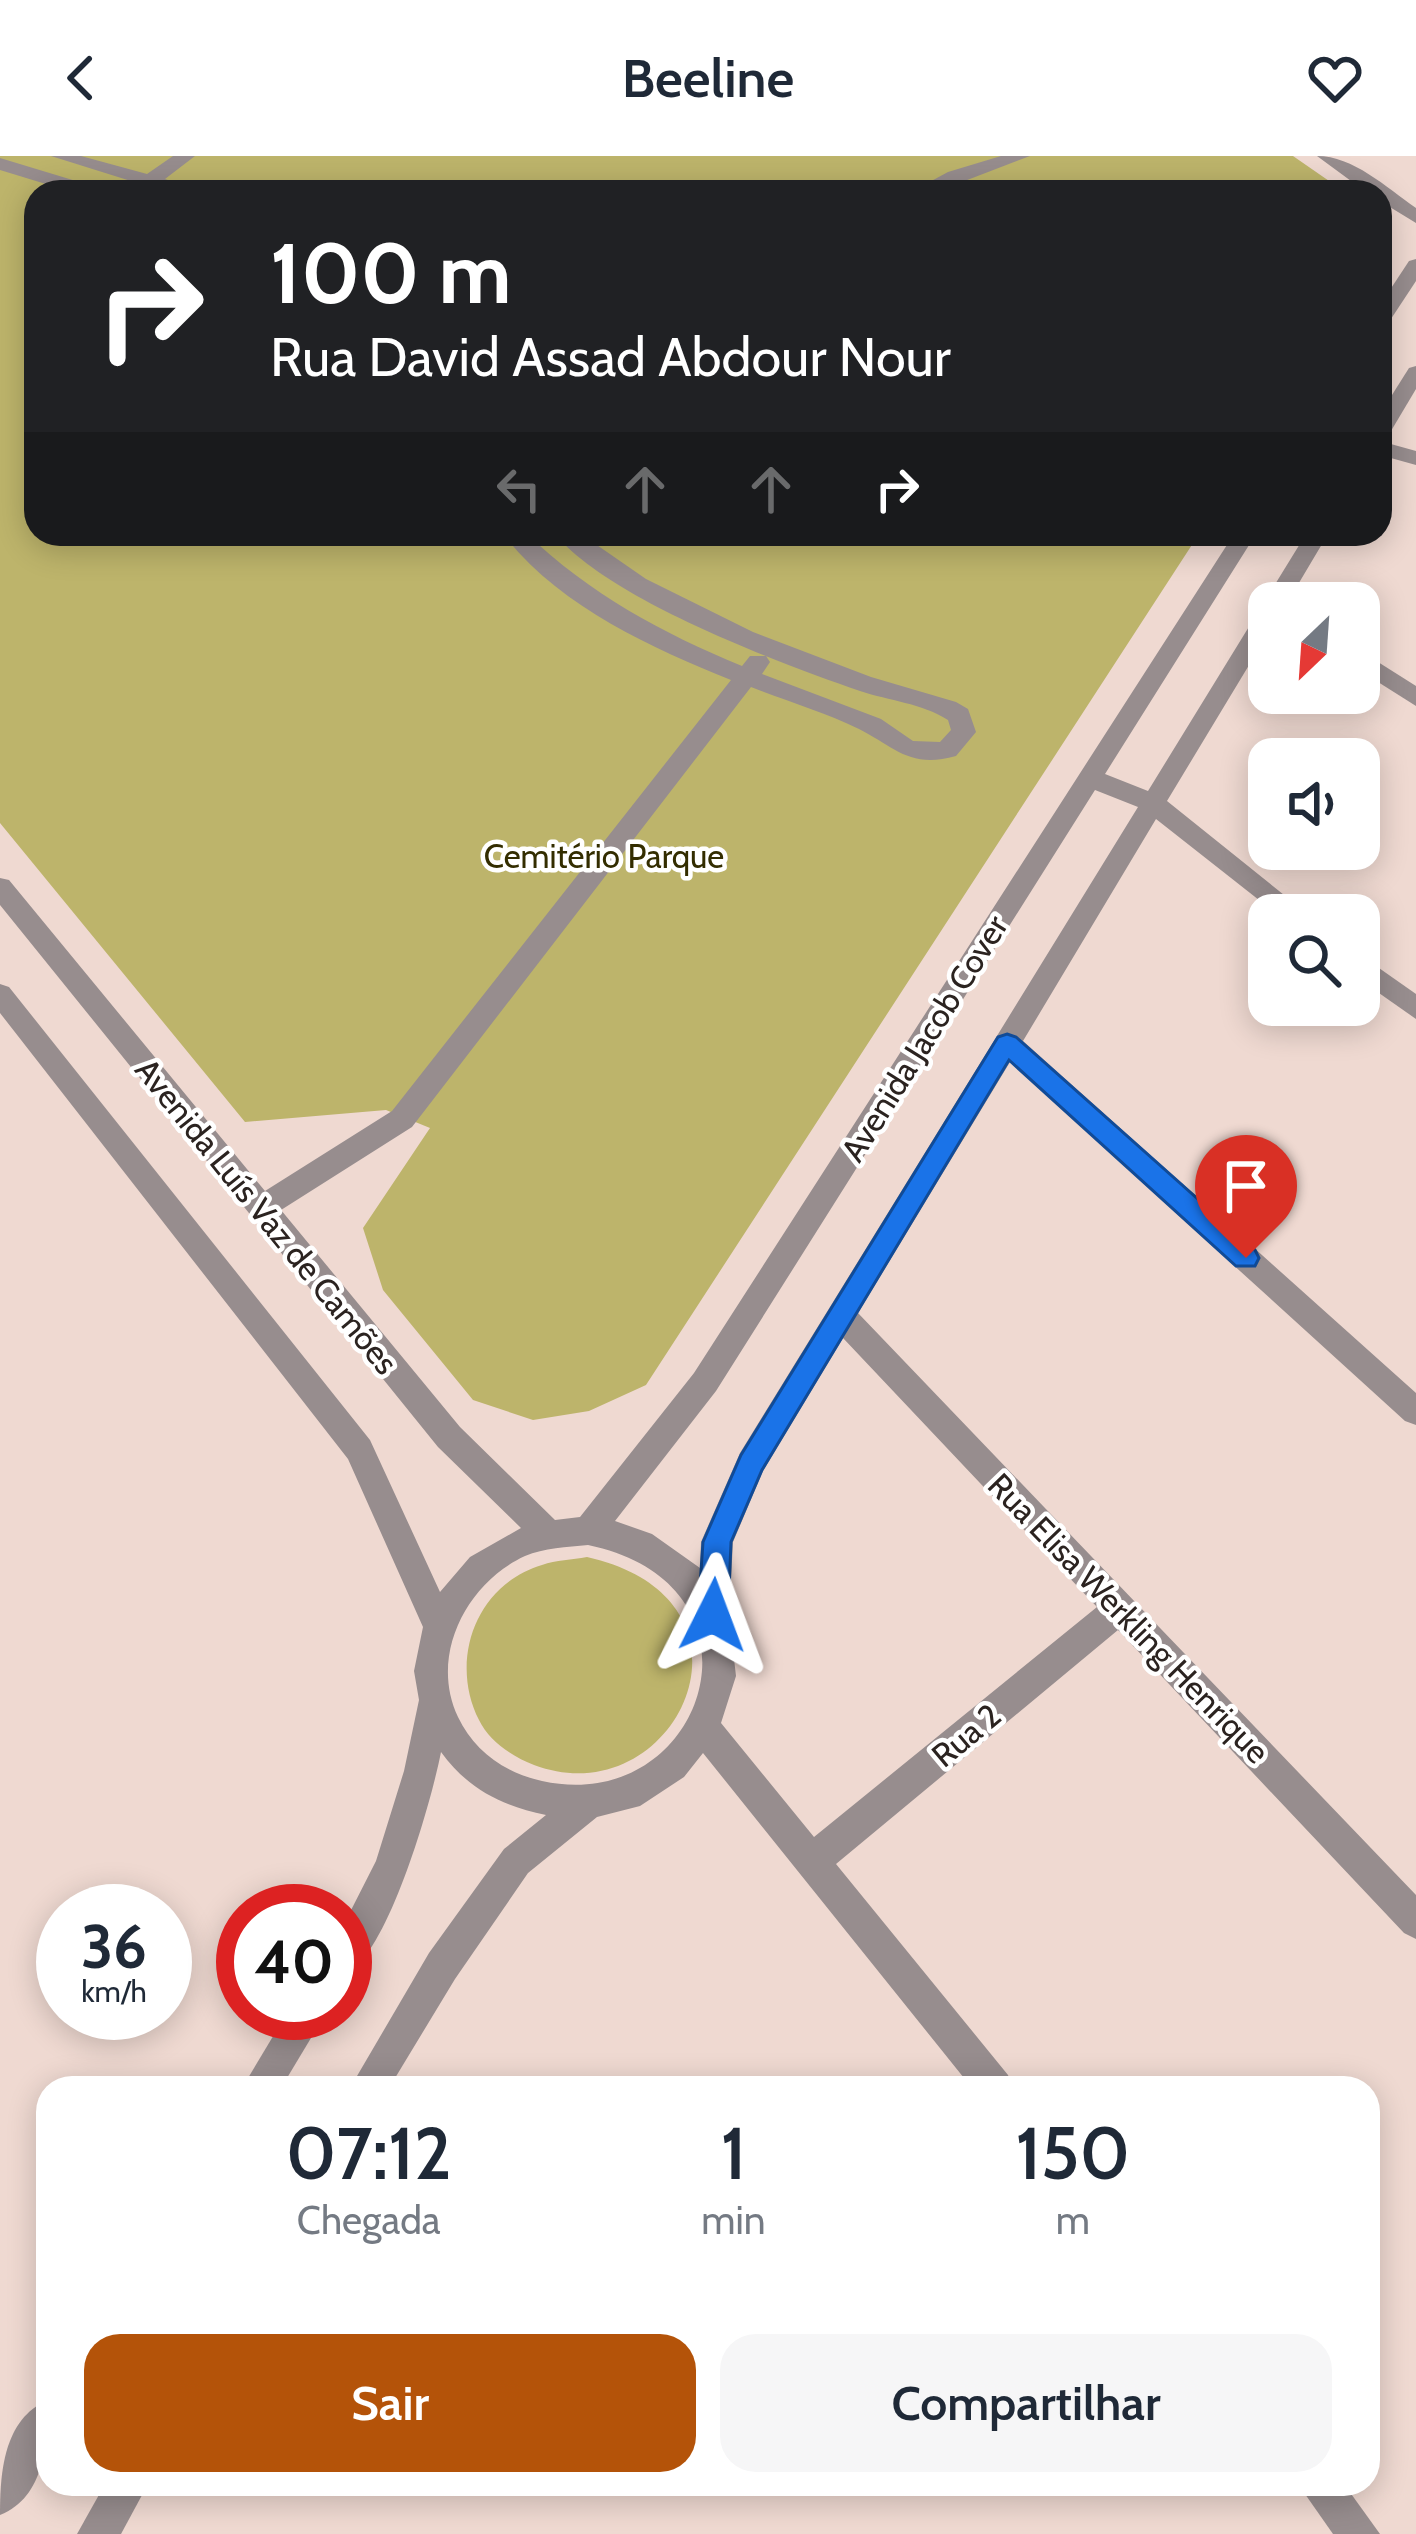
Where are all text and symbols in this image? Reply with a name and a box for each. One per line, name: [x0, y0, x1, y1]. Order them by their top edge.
icon: back: [48, 45, 114, 111]
text: Beeline: [622, 45, 794, 111]
icon: heart: [1302, 45, 1368, 111]
text: 100 m: [270, 222, 512, 324]
icon: right: [72, 228, 228, 384]
text: Rua David Assad Abdour Nour: [270, 324, 951, 390]
icon: left: [486, 456, 552, 522]
icon: ahead: [612, 456, 678, 522]
icon: ahead: [738, 456, 804, 522]
icon: right: [864, 456, 930, 522]
north arrow: [1248, 582, 1380, 714]
map controls: [1248, 582, 1380, 1026]
button: sound: [1248, 738, 1380, 870]
park label: Cemitério Parque: [484, 836, 724, 876]
button: search: [1248, 894, 1380, 1026]
street label: Avenida Jacob Cover: [832, 907, 1016, 1168]
street label: Avenida Luís Vaz de Camões: [127, 1050, 407, 1382]
pin: [1195, 1135, 1297, 1258]
icon: arrive: [1213, 1153, 1279, 1219]
street label: Rua Elisa Werkling Henrique: [980, 1465, 1278, 1771]
position arrow: [650, 1552, 776, 1678]
street label: Rua 2: [924, 1695, 1008, 1775]
speed limit sign: 40: [216, 1884, 372, 2040]
text: 36: [81, 1910, 147, 1983]
text: km/h: [81, 1973, 147, 2010]
text: 07:12: [286, 2110, 452, 2197]
text: 1: [721, 2110, 746, 2197]
text: 150: [1015, 2110, 1130, 2197]
text: Chegada: [297, 2196, 441, 2244]
text: min: [701, 2196, 766, 2244]
text: m: [1056, 2196, 1090, 2244]
button: Sair: [84, 2334, 696, 2472]
button: Compartilhar: [720, 2334, 1332, 2472]

